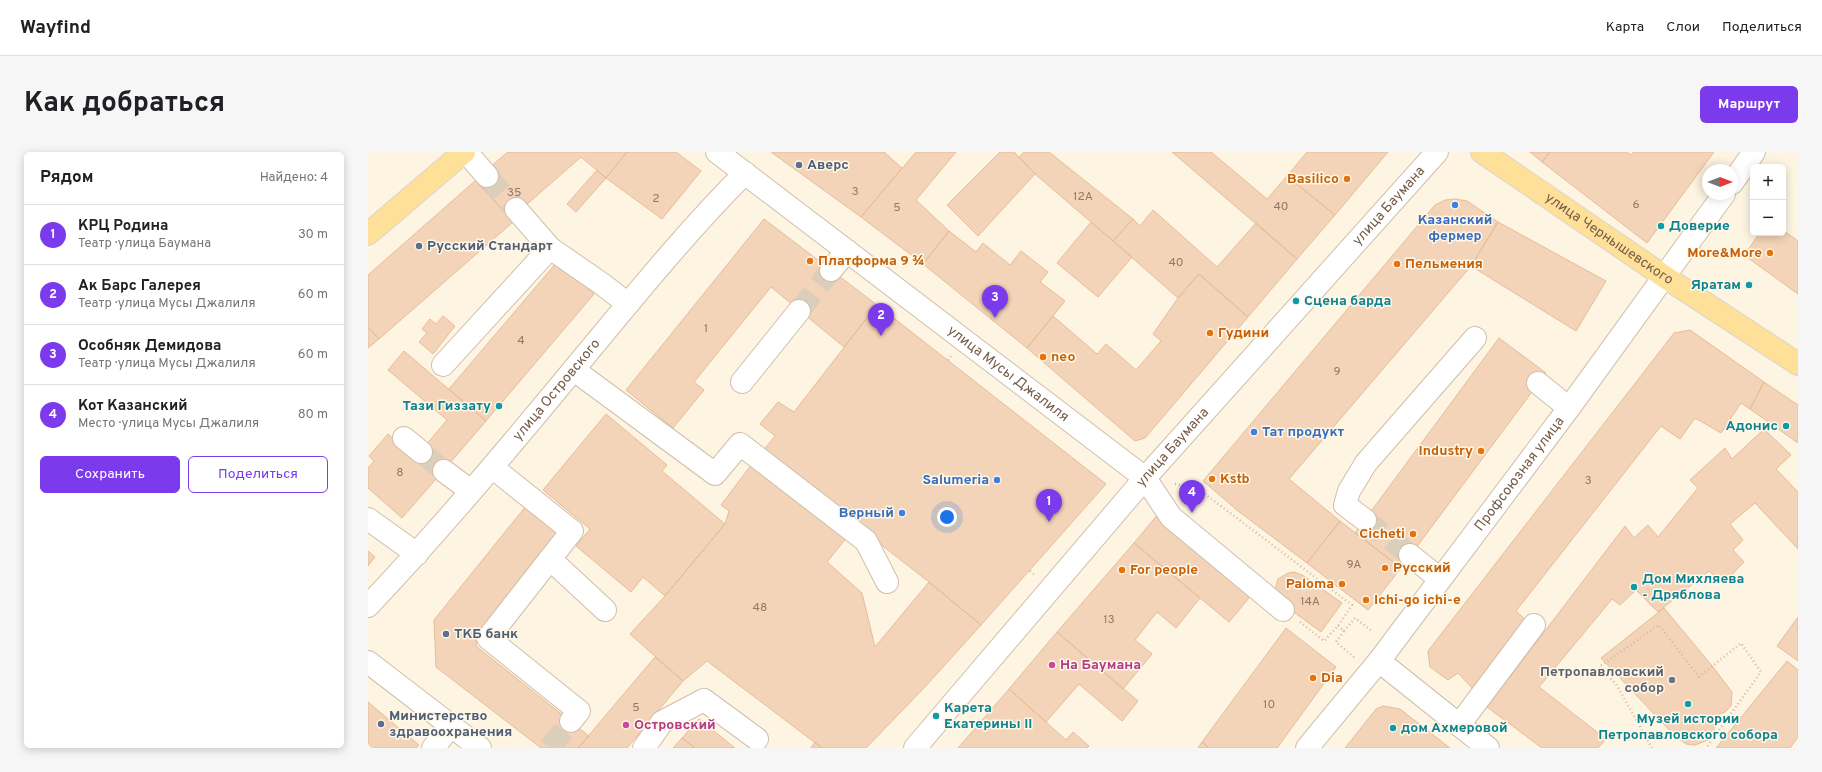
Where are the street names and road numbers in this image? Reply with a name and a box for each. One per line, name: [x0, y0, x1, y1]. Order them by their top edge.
street label: улица Баумана: [1349, 163, 1429, 249]
street label: улица Чернышевского: [1542, 189, 1677, 289]
street label: улица Мусы Джалиля: [944, 322, 1072, 425]
street label: улица Островского: [509, 335, 604, 444]
street label: улица Баумана: [1133, 404, 1212, 490]
street label: Профсоюзная улица: [1471, 413, 1568, 534]

